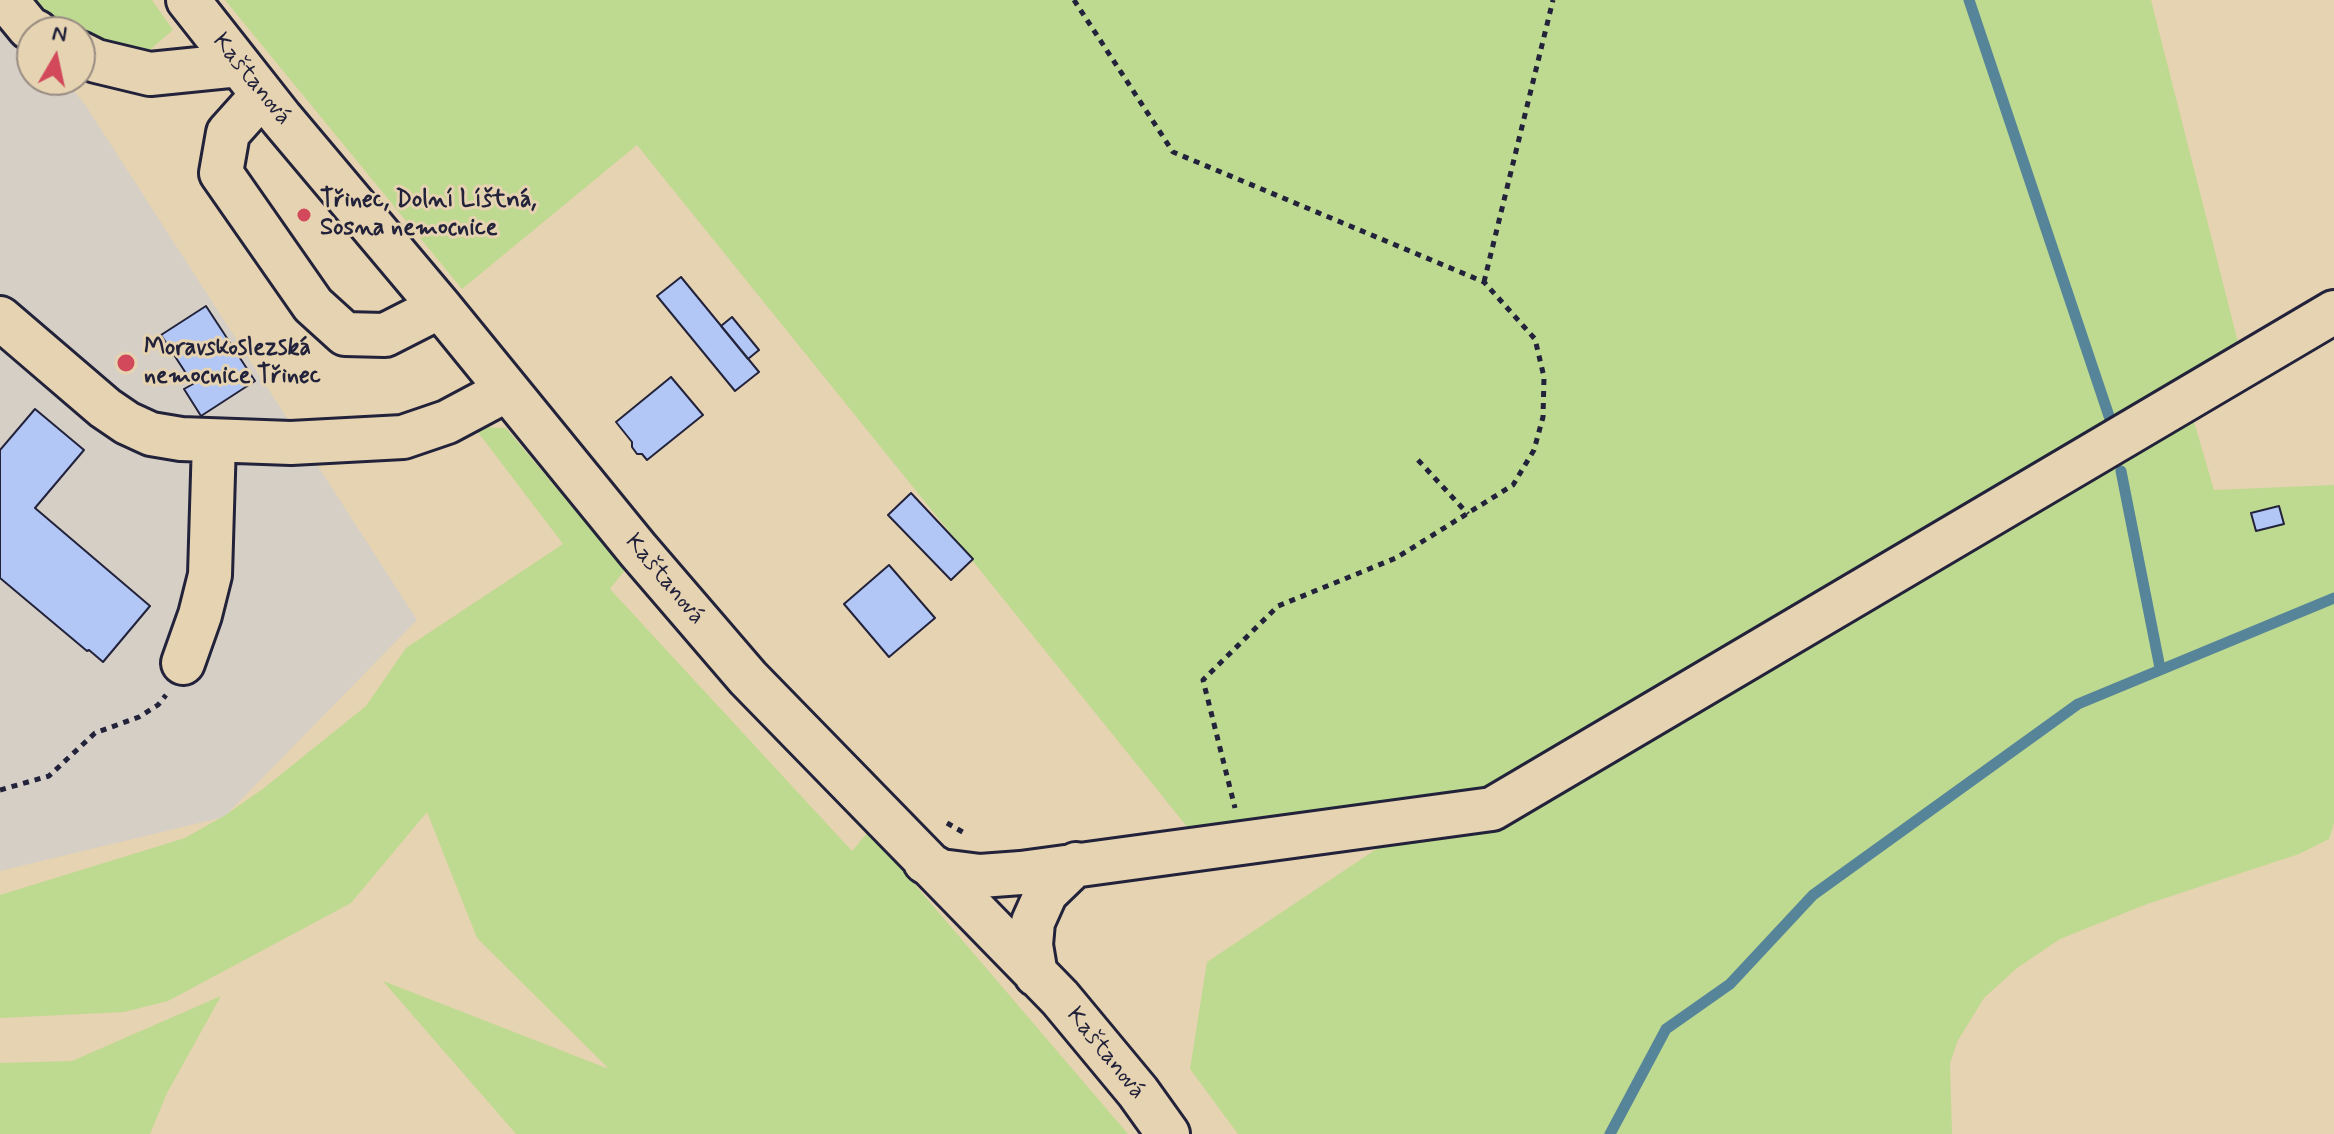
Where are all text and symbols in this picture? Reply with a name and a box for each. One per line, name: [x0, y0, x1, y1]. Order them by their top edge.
north arrow: [16, 16, 96, 96]
text: N: [50, 19, 69, 49]
street label: Kaštanová: [205, 28, 297, 132]
place label: Třinec, Dolní Líštná, Sosna nemocnice: [320, 187, 537, 243]
marker: Třinec, Dolní Líštná, Sosna nemocnice: [295, 206, 313, 224]
place label: Moravskoslezská nemocnice Třinec: [144, 335, 321, 391]
marker: Moravskoslezská nemocnice Třinec: [115, 352, 137, 374]
street label: Kaštanová: [618, 529, 710, 631]
street label: Kaštanová: [1059, 1002, 1151, 1106]

